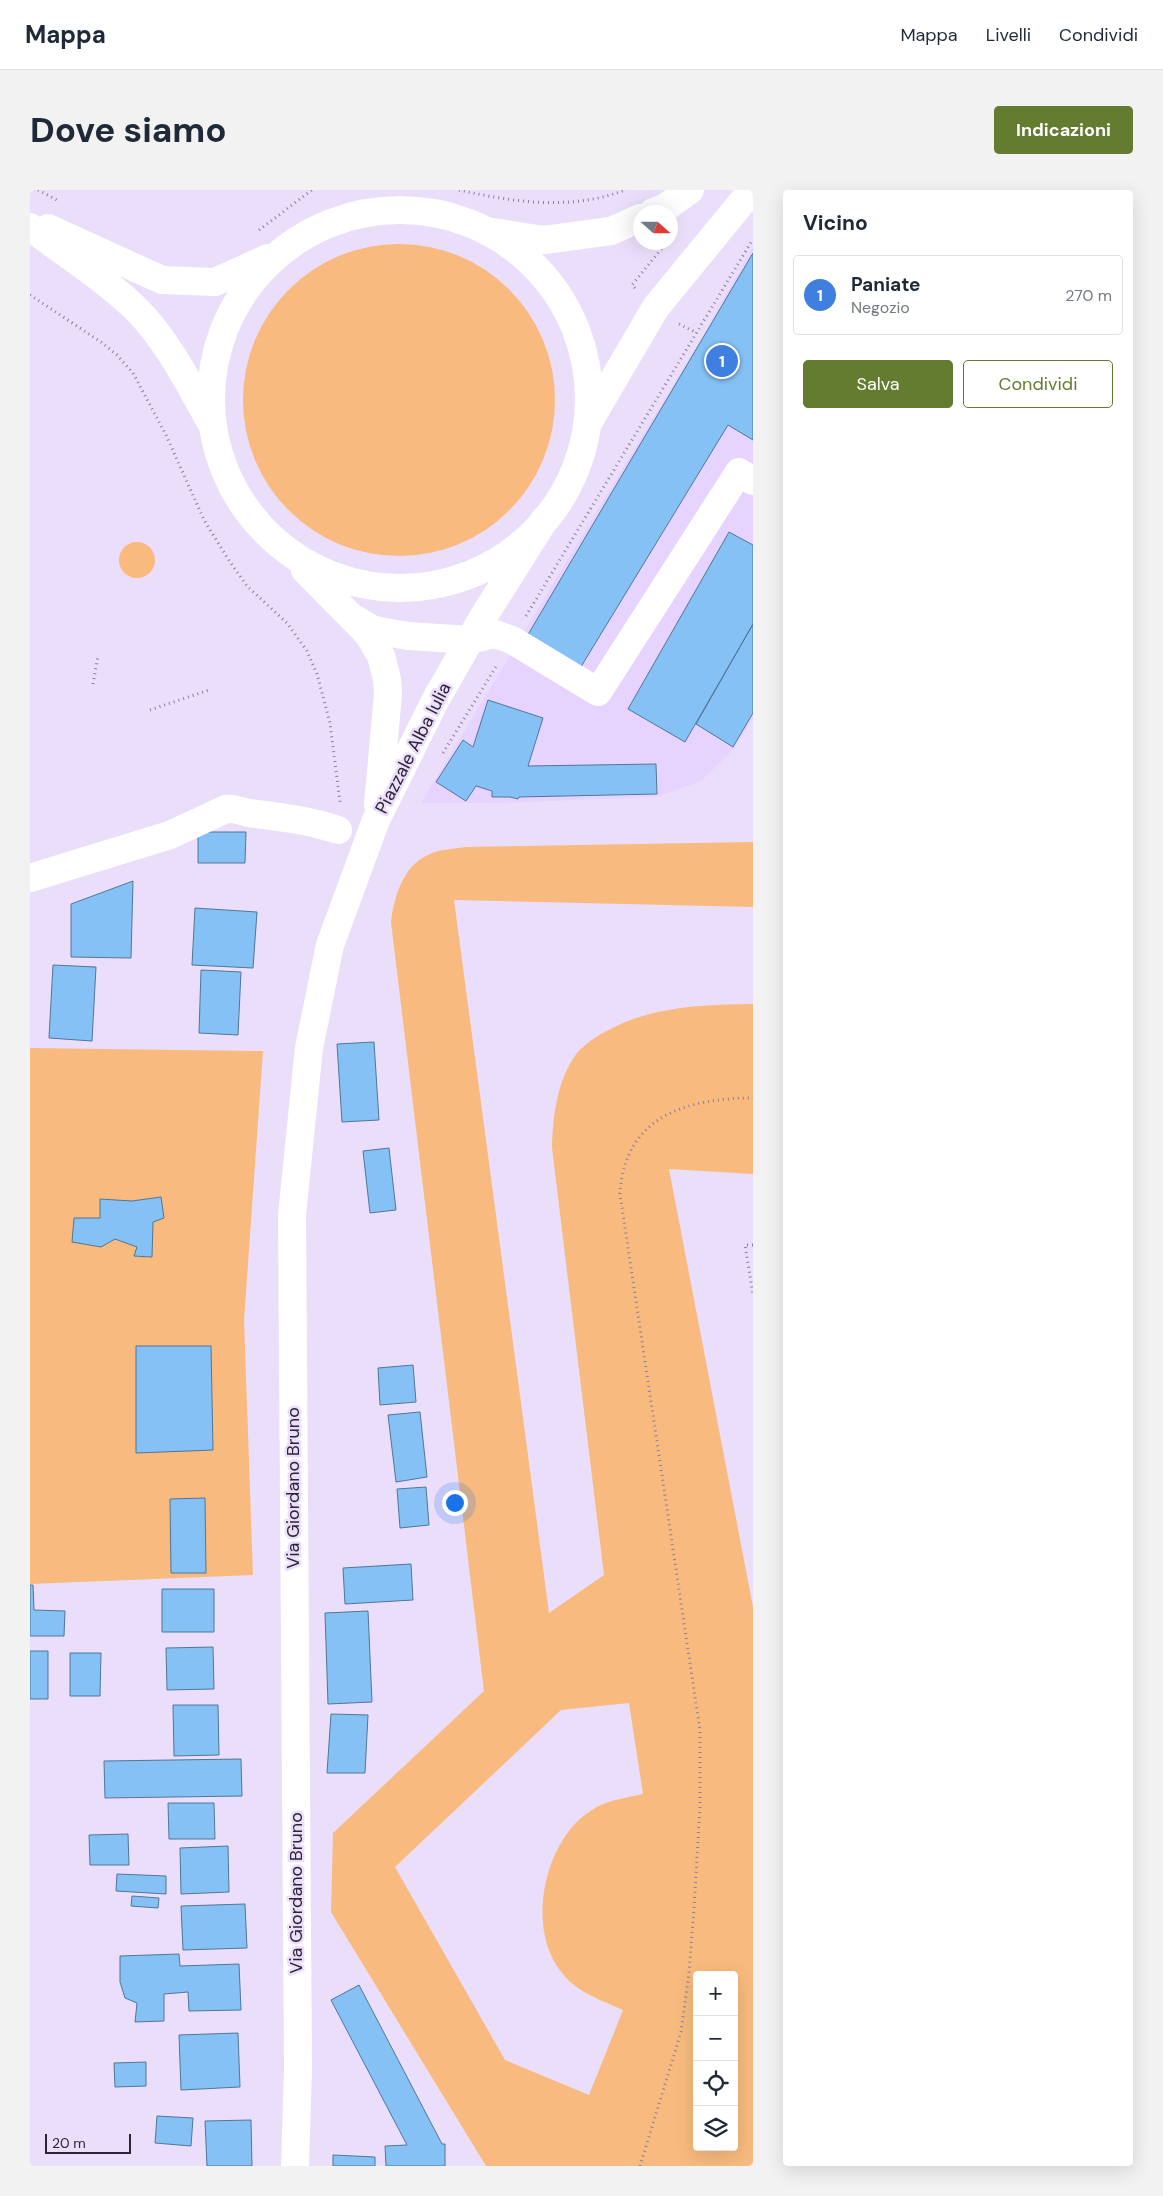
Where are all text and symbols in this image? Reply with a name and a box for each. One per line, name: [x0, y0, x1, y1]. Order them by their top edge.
text: Mappa: [25, 19, 106, 50]
text: Mappa: [900, 23, 958, 47]
text: Livelli: [986, 23, 1031, 47]
text: Condividi: [1059, 23, 1138, 47]
button: Indicazioni: [994, 106, 1133, 154]
text: Dove siamo: [30, 107, 227, 153]
north arrow: [633, 205, 678, 250]
text: Vicino: [803, 209, 868, 237]
text: Paniate: [851, 272, 921, 297]
text: 1: [817, 285, 823, 306]
text: 270 m: [1065, 285, 1112, 306]
text: Negozio: [851, 297, 910, 318]
pin: 1: [706, 342, 738, 380]
button: Salva: [803, 360, 953, 408]
button: Condividi: [963, 360, 1113, 408]
street label: Piazzale Alba Iulia: [370, 678, 456, 818]
street label: Via Giordano Bruno: [281, 1407, 305, 1569]
your location: [442, 1490, 468, 1516]
street label: Via Giordano Bruno: [284, 1812, 308, 1974]
map controls: [693, 1971, 738, 2151]
button: +: [693, 1971, 738, 2016]
button: −: [693, 2016, 738, 2061]
button: locate: [693, 2061, 738, 2106]
button: layers: [693, 2106, 738, 2151]
scale bar: [45, 2131, 131, 2154]
text: 20 m: [52, 2134, 86, 2152]

